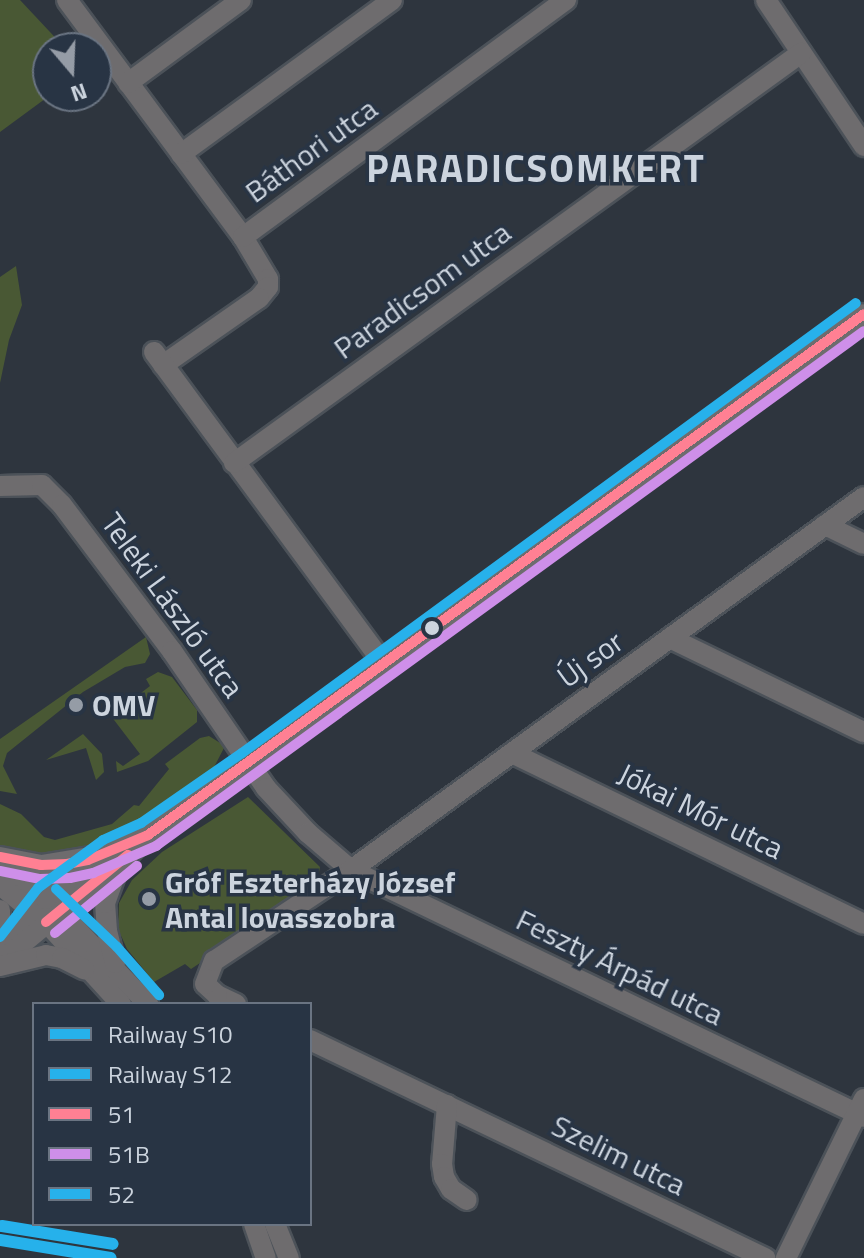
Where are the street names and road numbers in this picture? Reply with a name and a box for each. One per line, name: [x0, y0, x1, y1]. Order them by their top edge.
street label: Báthori utca: [238, 90, 384, 210]
street label: Paradicsom utca: [327, 214, 517, 366]
street label: Teleki László utca: [94, 506, 252, 704]
street label: Új sor: [550, 623, 630, 695]
street label: Jókai Mór utca: [613, 756, 789, 866]
street label: Feszty Árpád utca: [511, 901, 729, 1033]
street label: Szelim utca: [546, 1107, 692, 1203]

